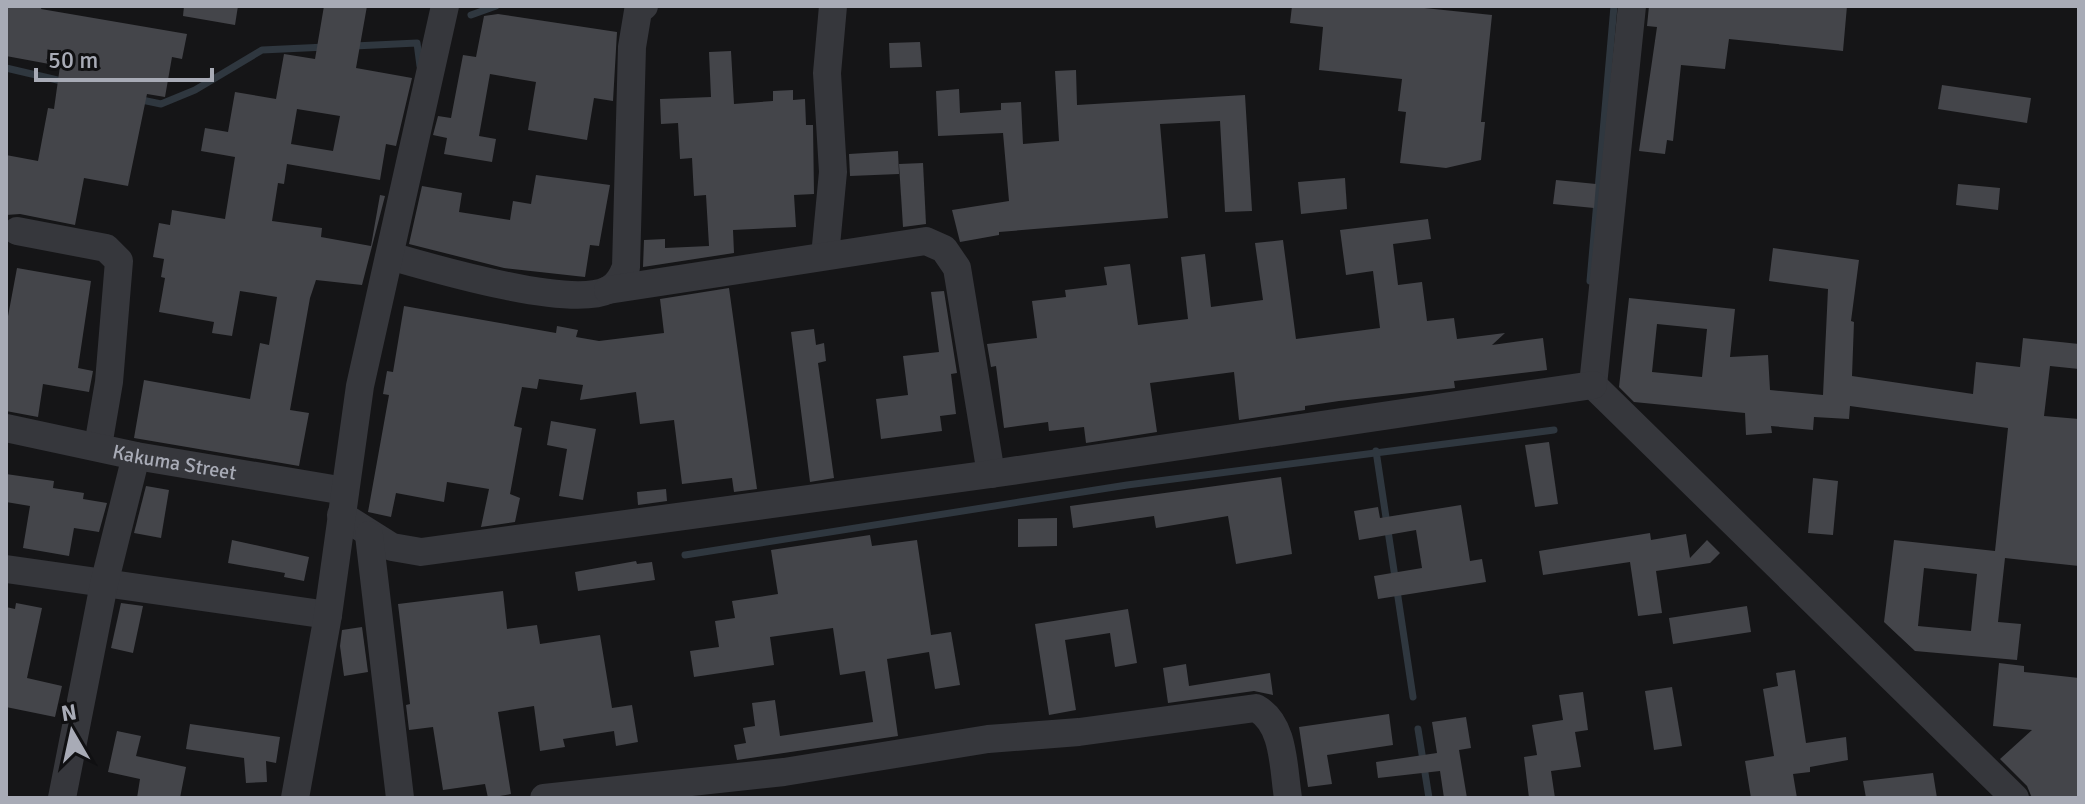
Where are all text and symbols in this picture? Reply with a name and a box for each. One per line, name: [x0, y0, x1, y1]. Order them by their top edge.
scale bar: [36, 32, 212, 82]
text: 50 m: [48, 45, 98, 75]
street label: Kakuma Street: [110, 439, 238, 486]
north arrow: [32, 692, 112, 772]
text: N: [59, 698, 79, 727]

